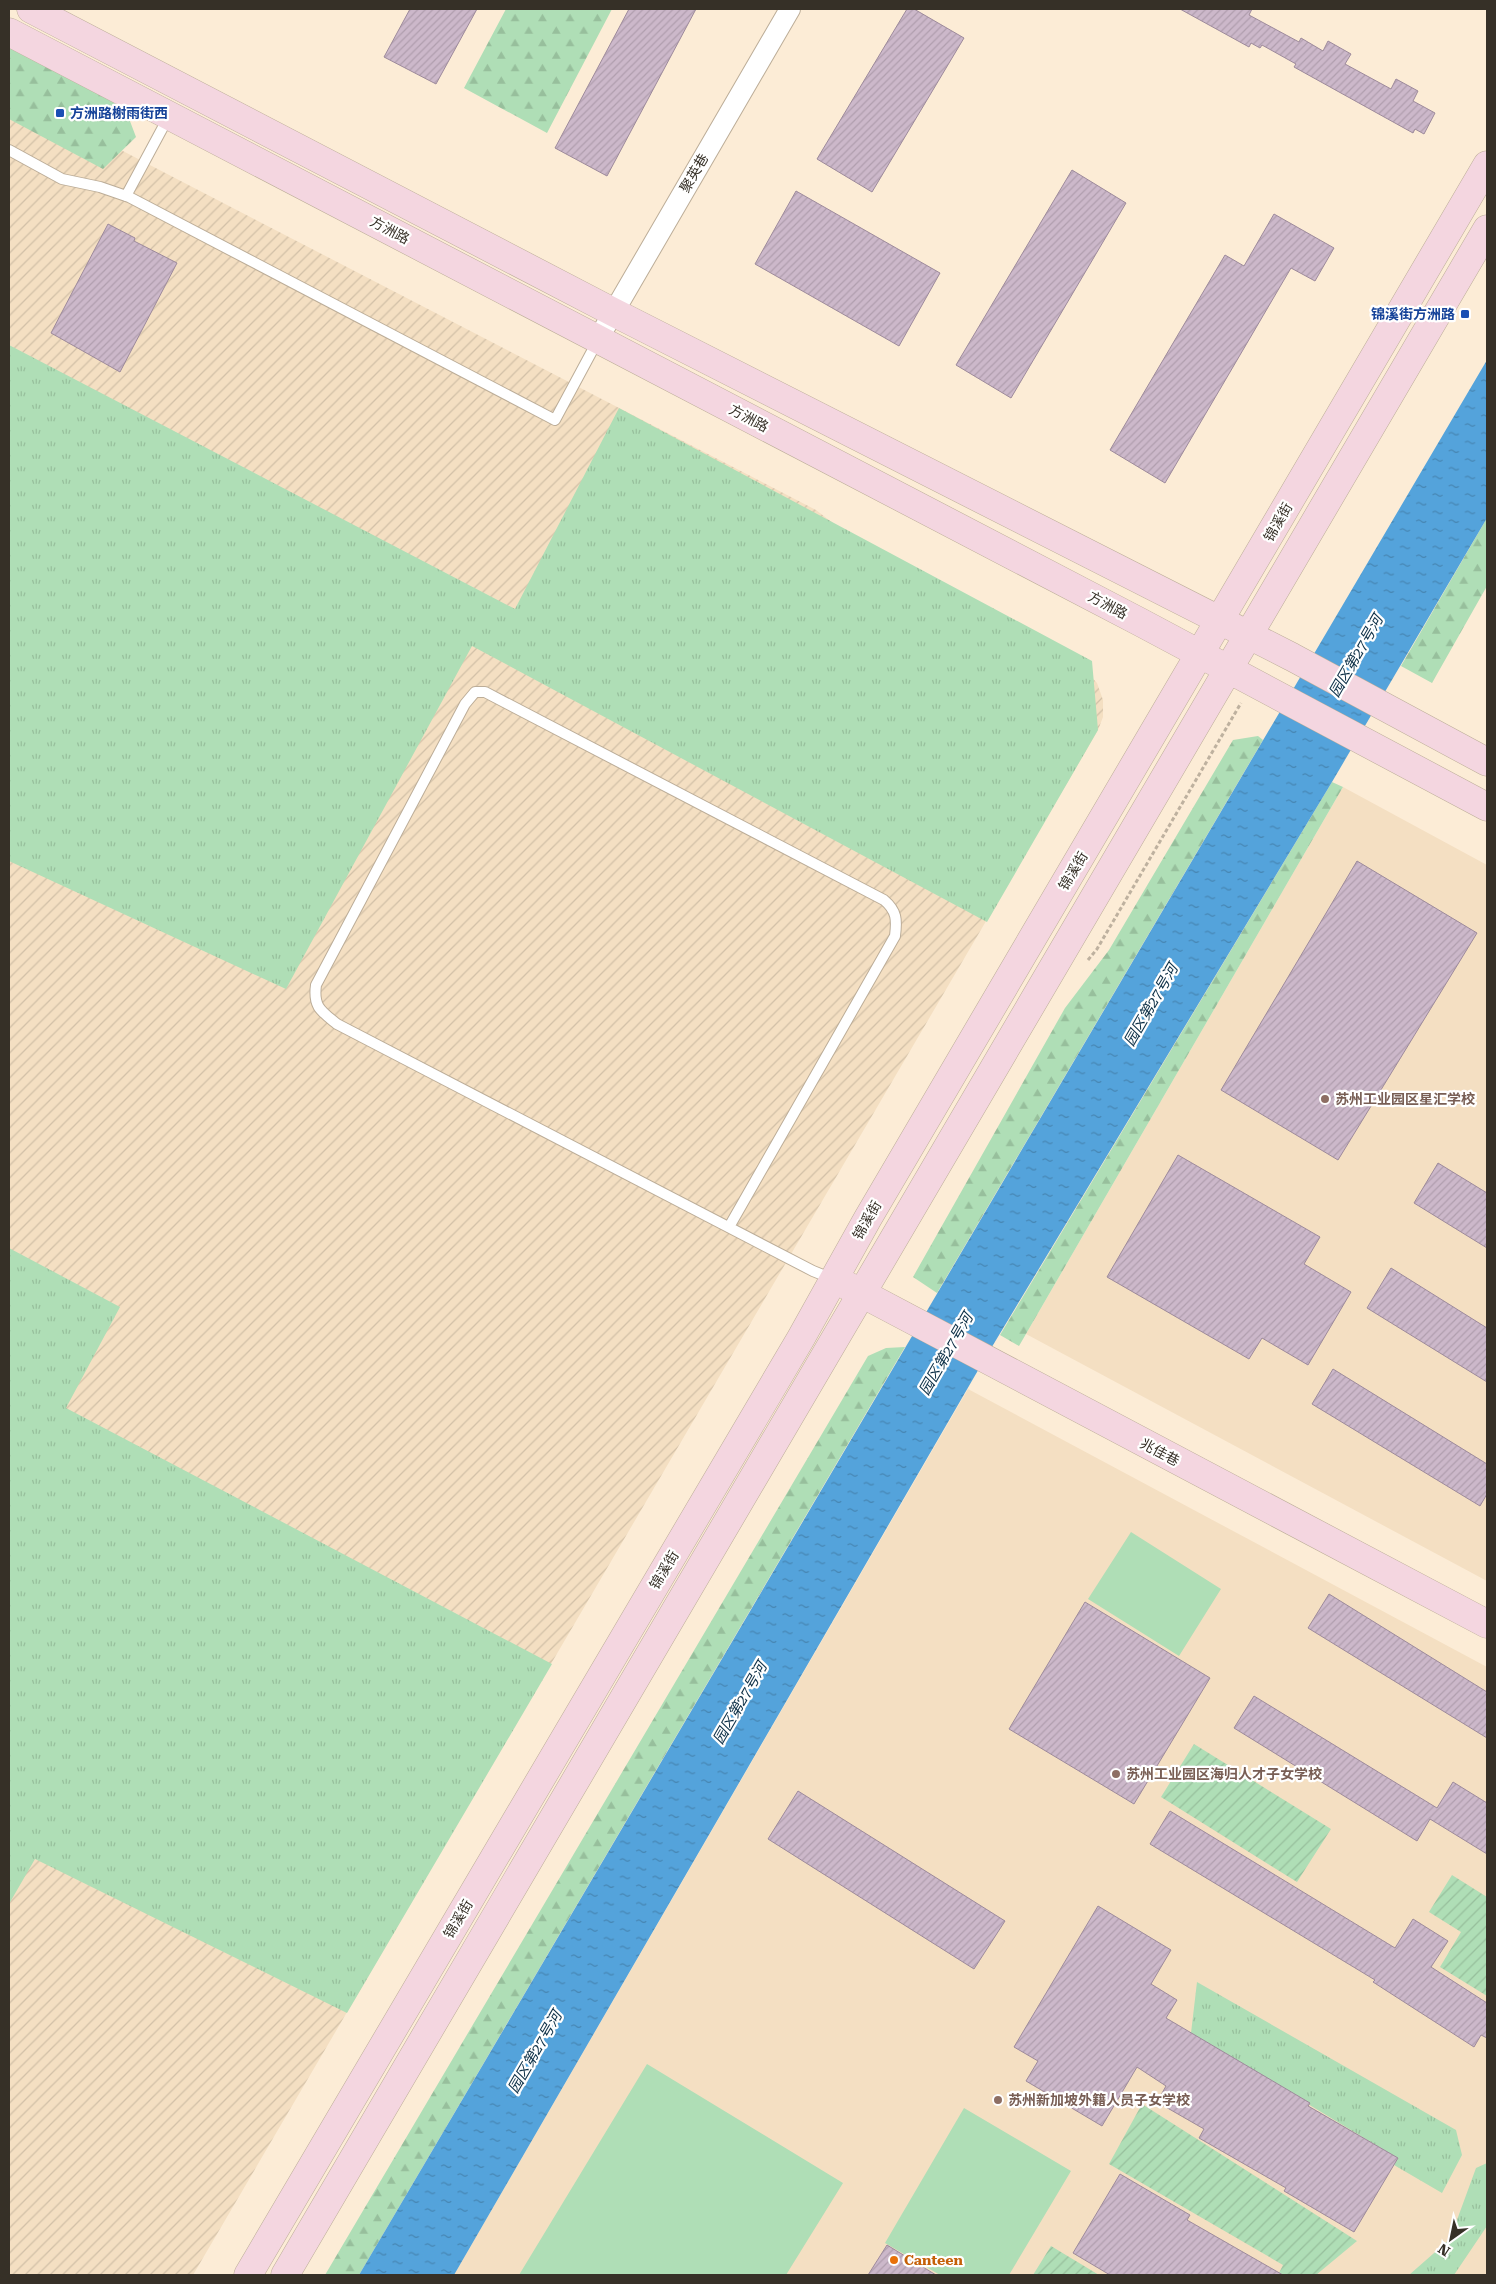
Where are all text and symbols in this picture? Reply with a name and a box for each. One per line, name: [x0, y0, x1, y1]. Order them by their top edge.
place label: 方洲路榭雨街西: [70, 105, 168, 121]
marker: 方洲路榭雨街西: [54, 107, 66, 119]
street label: 聚英巷: [677, 151, 711, 195]
street label: 方洲路: [368, 213, 412, 247]
place label: 锦溪街方洲路: [1371, 306, 1455, 322]
marker: 锦溪街方洲路: [1459, 308, 1471, 320]
street label: 方洲路: [727, 401, 771, 435]
street label: 锦溪街: [1261, 500, 1295, 544]
street label: 方洲路: [1086, 588, 1130, 622]
water label: 园区第27号河: [1325, 609, 1388, 700]
street label: 锦溪街: [1055, 849, 1091, 893]
water label: 园区第27号河: [1120, 958, 1183, 1049]
place label: 苏州工业园区星汇学校: [1335, 1091, 1475, 1107]
marker: 苏州工业园区星汇学校: [1319, 1093, 1331, 1105]
street label: 锦溪街: [850, 1198, 884, 1242]
water label: 园区第27号河: [915, 1307, 978, 1398]
street label: 兆佳巷: [1138, 1435, 1182, 1469]
street label: 锦溪街: [646, 1548, 682, 1592]
water label: 园区第27号河: [709, 1656, 772, 1747]
place label: 苏州工业园区海归人才子女学校: [1126, 1766, 1322, 1782]
marker: 苏州工业园区海归人才子女学校: [1110, 1768, 1122, 1780]
street label: 锦溪街: [440, 1897, 476, 1941]
water label: 园区第27号河: [504, 2005, 567, 2096]
place label: 苏州新加坡外籍人员子女学校: [1008, 2092, 1190, 2108]
marker: 苏州新加坡外籍人员子女学校: [992, 2094, 1004, 2106]
north arrow: [1426, 2214, 1476, 2264]
text: N: [1435, 2240, 1453, 2260]
place label: Canteen: [904, 2252, 963, 2268]
marker: Canteen: [888, 2254, 900, 2266]

